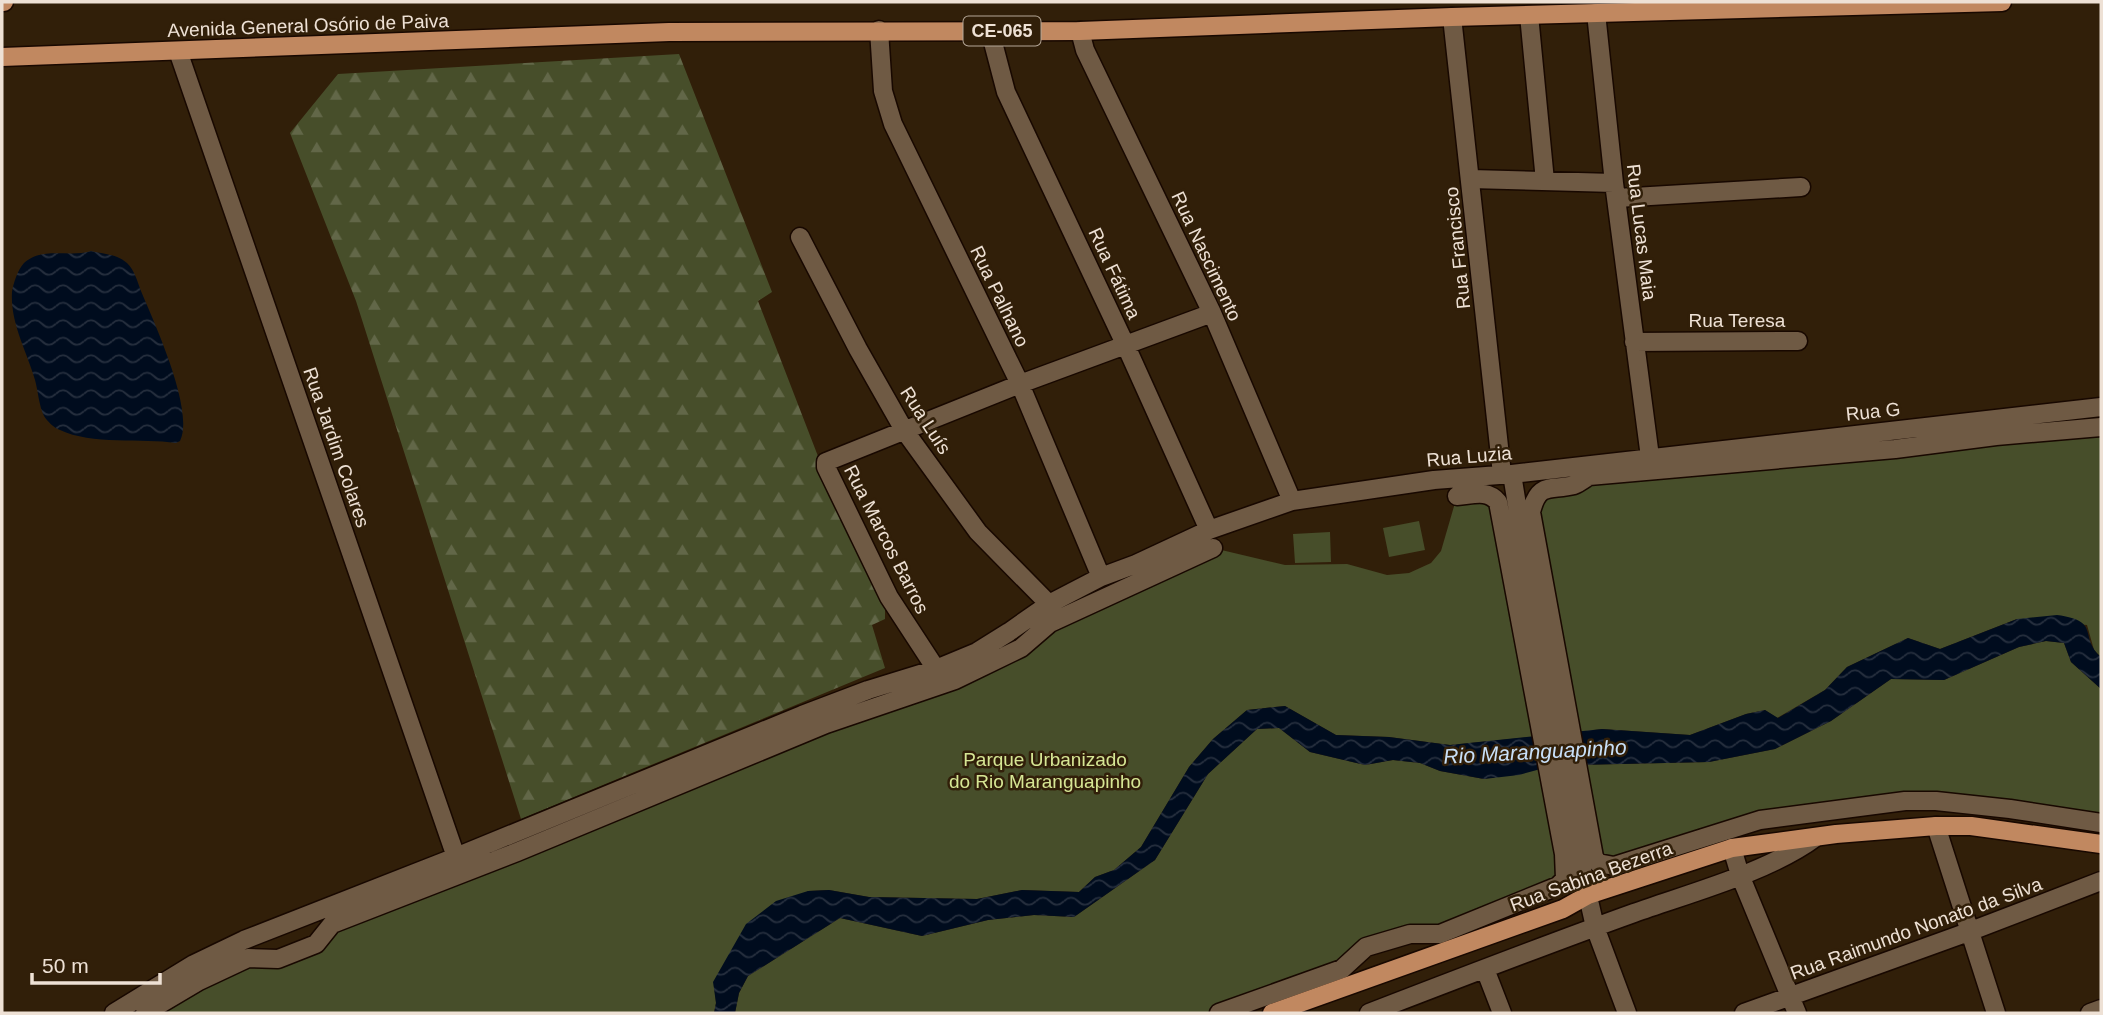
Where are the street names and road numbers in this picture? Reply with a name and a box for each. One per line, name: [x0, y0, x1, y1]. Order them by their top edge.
street label: Avenida General Osório de Paiva: [167, 10, 450, 41]
road number: CE-065: [964, 16, 1040, 46]
street label: Rua Lucas Maia: [1623, 163, 1660, 302]
street label: Rua Francisco: [1441, 186, 1474, 310]
street label: Rua Nascimento: [1167, 188, 1246, 324]
street label: Rua Fátima: [1084, 224, 1145, 323]
street label: Rua Palhano: [966, 242, 1033, 350]
street label: Rua Teresa: [1689, 310, 1786, 331]
street label: Rua Jardim Colares: [299, 364, 374, 530]
street label: Rua Luís: [896, 383, 955, 458]
street label: Rua G: [1845, 398, 1901, 425]
street label: Rua Luzia: [1426, 442, 1513, 471]
street label: Rua Marcos Barros: [840, 462, 933, 617]
street label: Rua Sabina Bezerra: [1507, 837, 1676, 916]
street label: Rua Raimundo Nonato da Silva: [1788, 873, 2045, 984]

